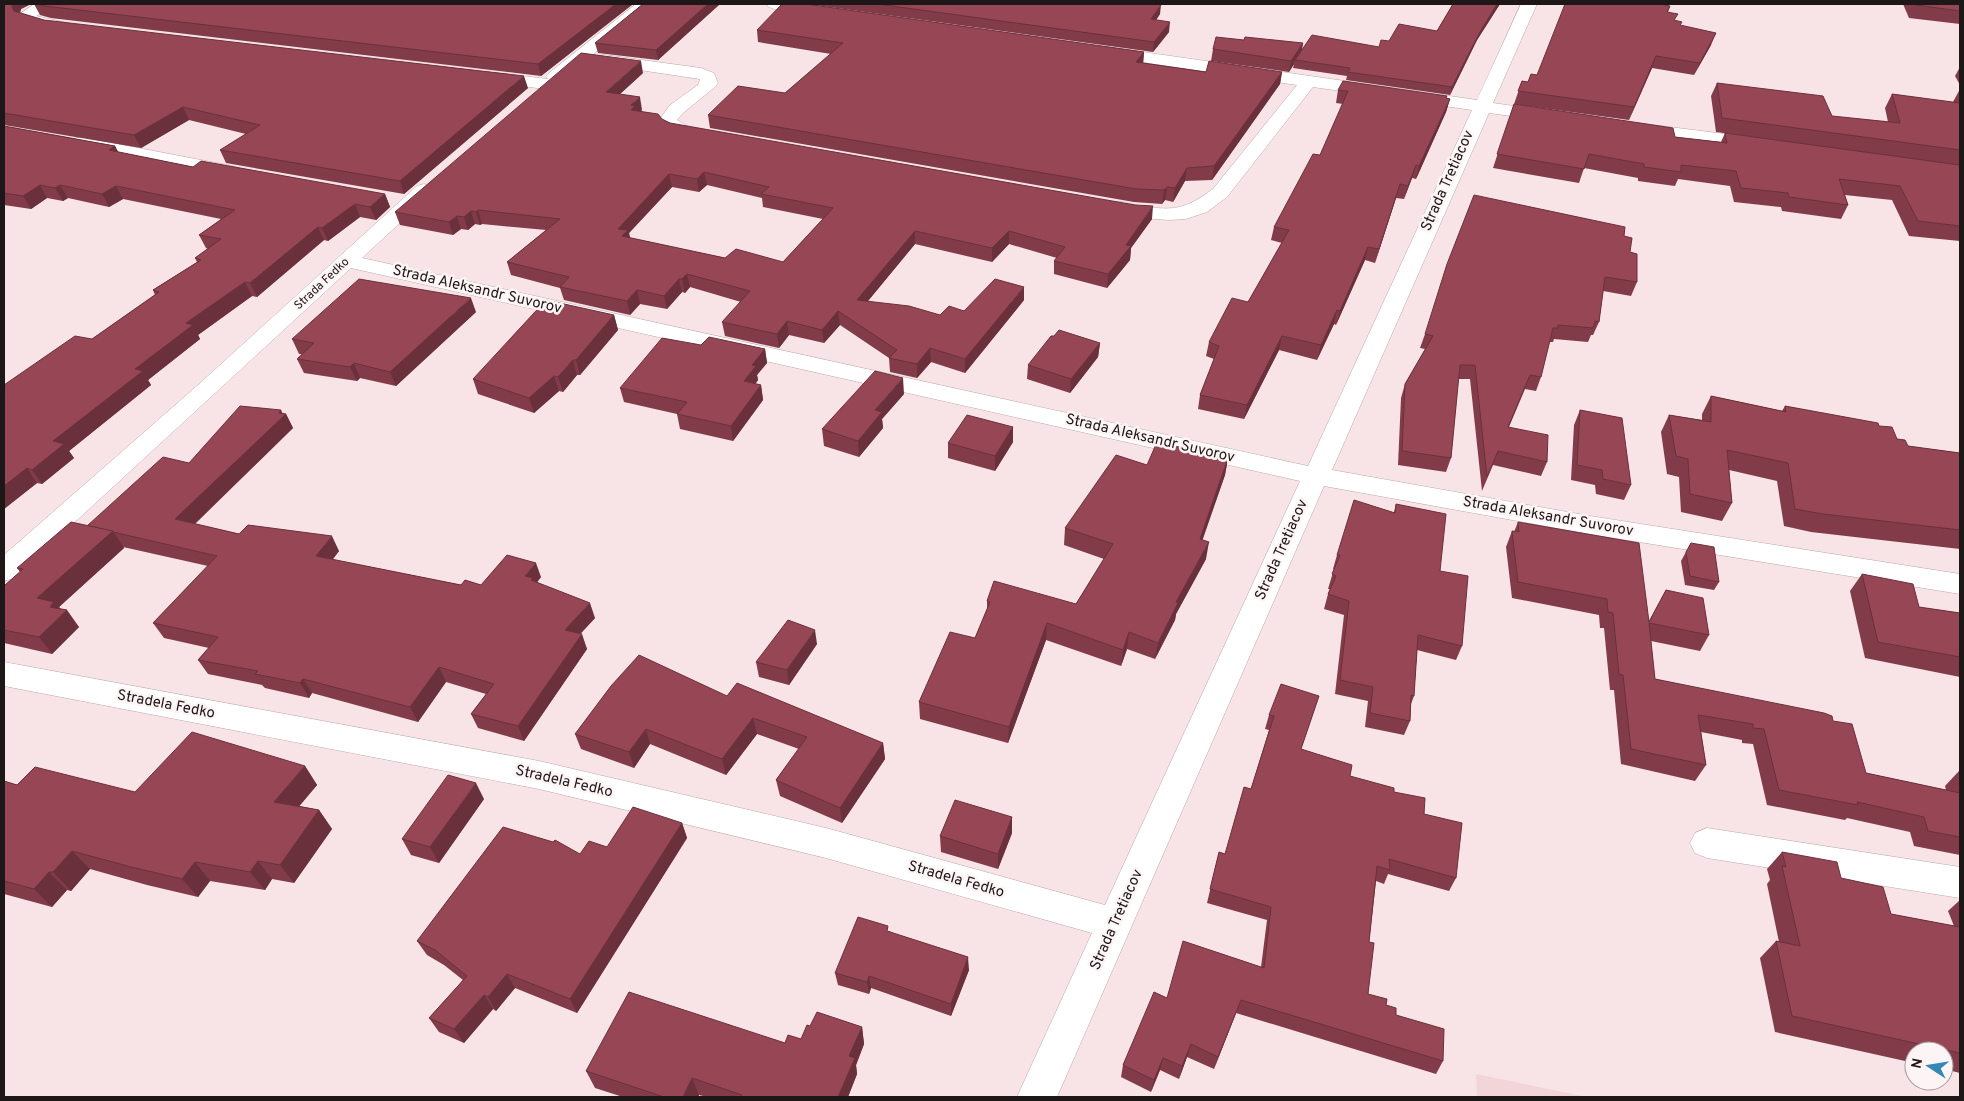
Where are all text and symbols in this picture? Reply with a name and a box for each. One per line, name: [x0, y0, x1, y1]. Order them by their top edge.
street label: Strada Tretiacov: [1417, 127, 1479, 234]
street label: Strada Fedko: [291, 254, 353, 314]
street label: Strada Aleksandr Suvorov: [391, 261, 564, 319]
street label: Strada Aleksandr Suvorov: [1064, 410, 1237, 468]
street label: Strada Aleksandr Suvorov: [1461, 493, 1635, 541]
street label: Strada Tretiacov: [1251, 496, 1313, 603]
street label: Stradela Fedko: [115, 686, 217, 724]
street label: Stradela Fedko: [513, 762, 615, 802]
street label: Stradela Fedko: [906, 857, 1006, 903]
street label: Strada Tretiacov: [1086, 866, 1148, 973]
north arrow: [1904, 1041, 1954, 1091]
text: N: [1908, 1057, 1927, 1070]

